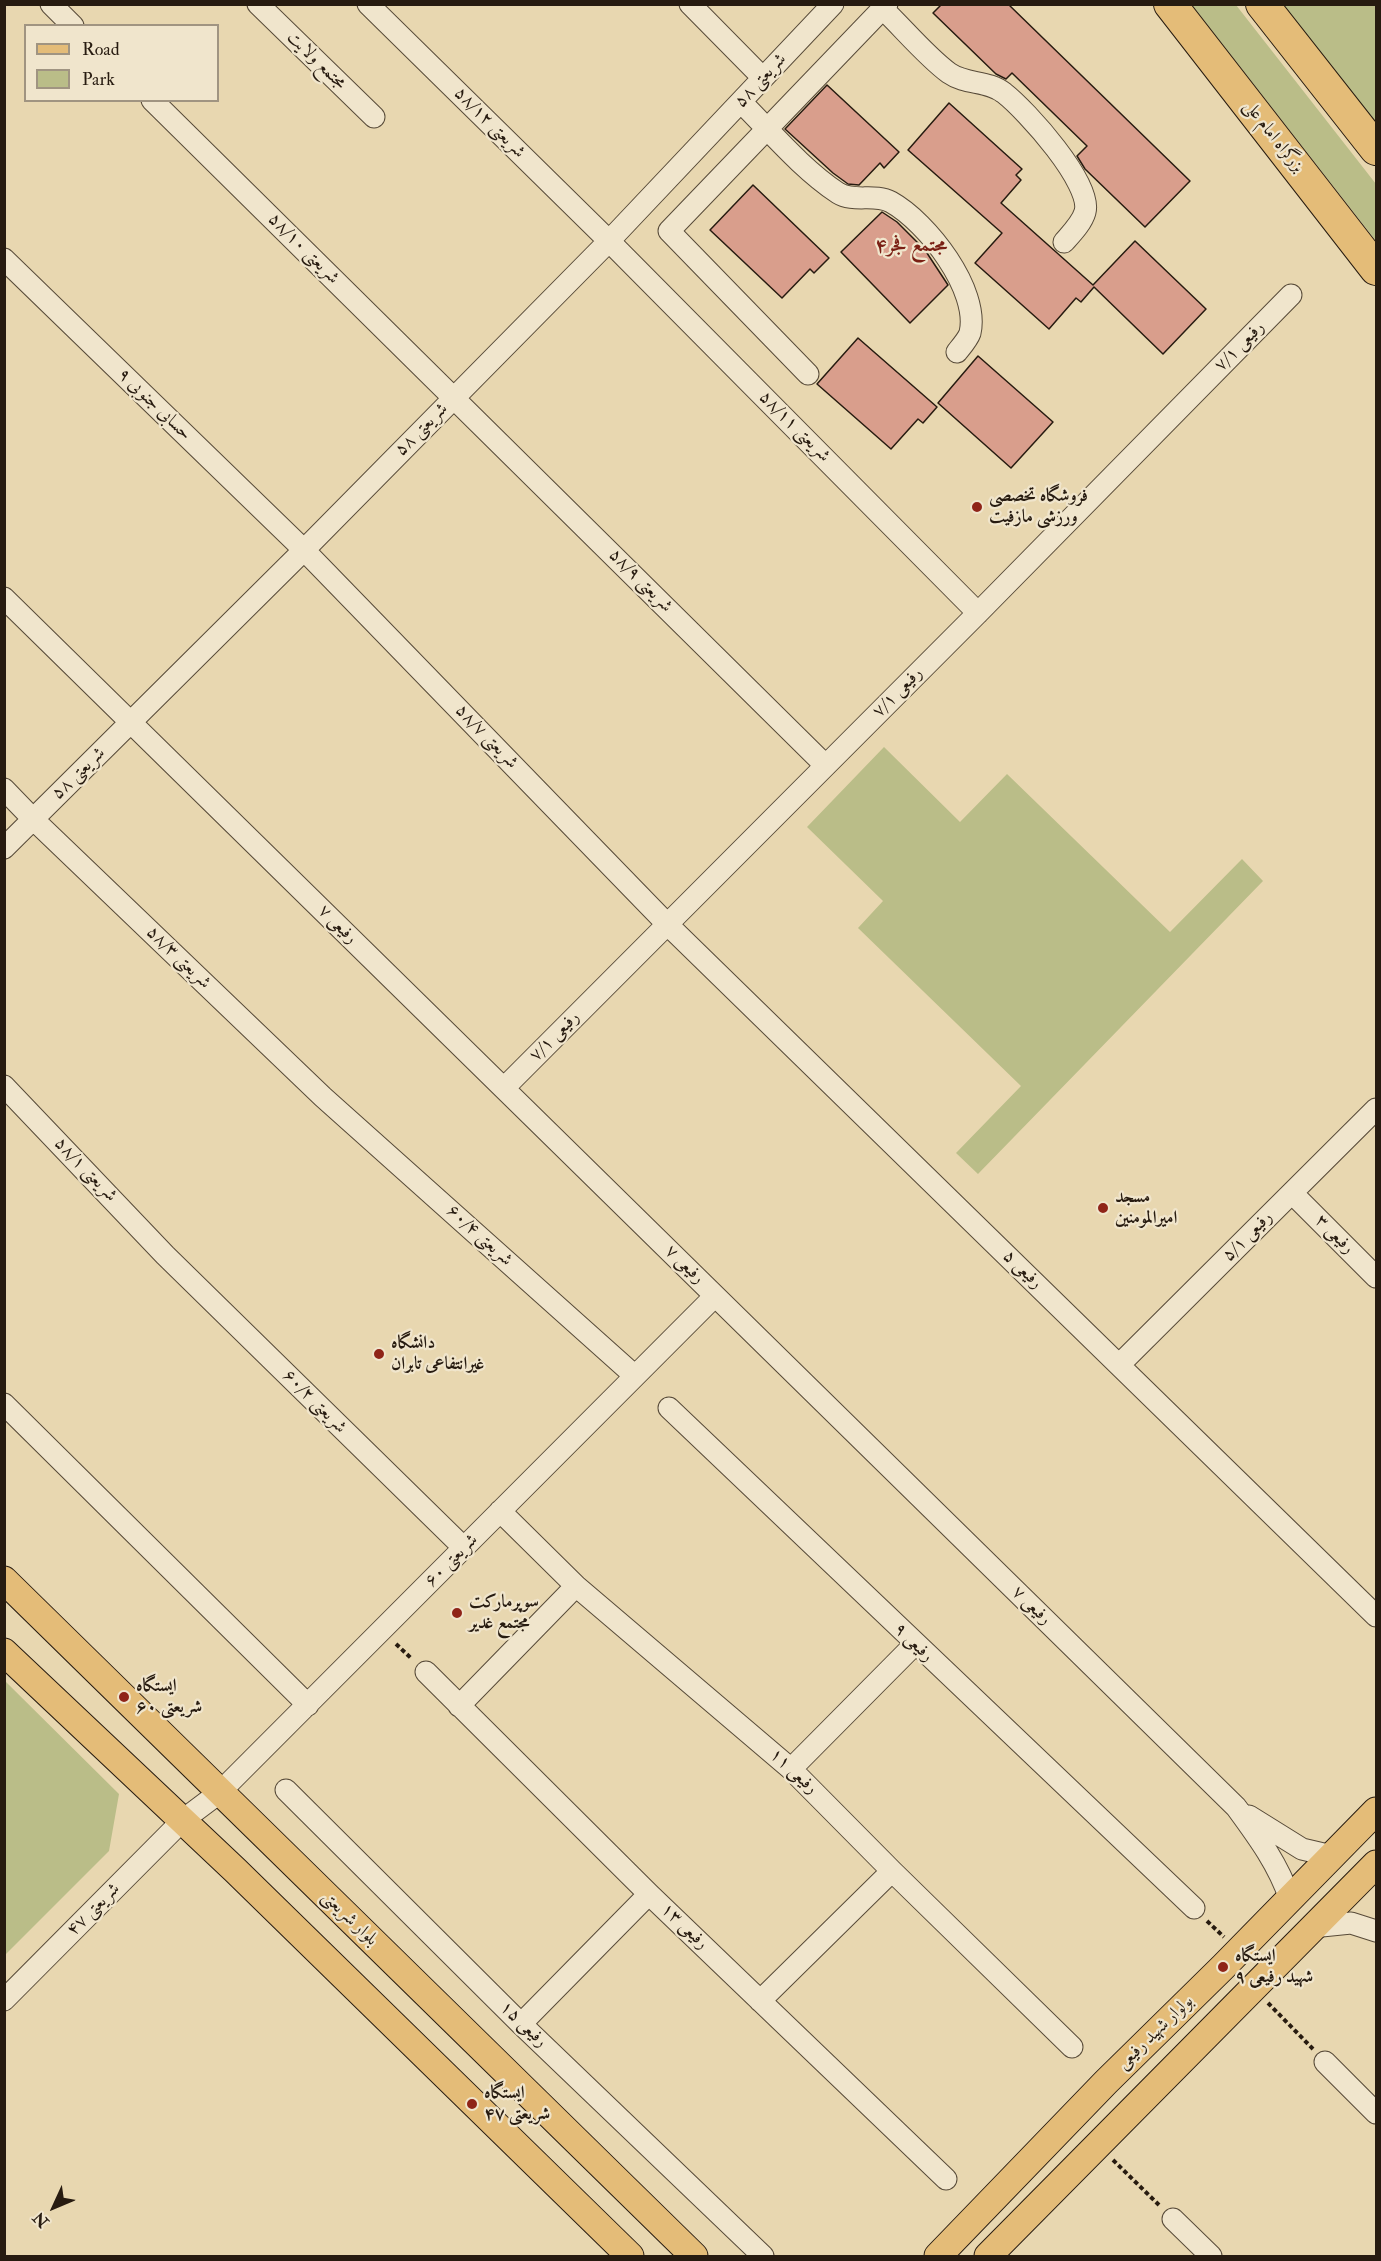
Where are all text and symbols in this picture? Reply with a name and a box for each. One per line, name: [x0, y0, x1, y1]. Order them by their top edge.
legend: [24, 24, 219, 102]
street label: مجتمع ولایت: [282, 27, 350, 95]
text: Road: [82, 38, 120, 61]
street label: شریعتی ۵۸: [730, 49, 792, 113]
text: Park: [82, 68, 115, 91]
street label: شریعتی ۵۸/۱۲: [449, 83, 529, 163]
street label: بزرگراه امام علی: [1238, 97, 1308, 177]
street label: شریعتی ۵۸/۱۰: [263, 209, 343, 289]
district label: مجتمع فجر۴: [875, 235, 947, 259]
street label: رفیعی ۷/۱: [1210, 317, 1270, 377]
street label: حسابی جنوبی ۹: [112, 364, 196, 446]
street label: شریعتی ۵۸/۱۱: [754, 387, 834, 467]
street label: شریعتی ۵۸: [391, 399, 453, 461]
place label: فروشگاه تخصصی ورزشی مازفیت: [989, 486, 1088, 528]
marker: فروشگاه تخصصی ورزشی مازفیت: [970, 500, 984, 514]
street label: شریعتی ۵۸/۹: [604, 545, 676, 617]
street label: رفیعی ۷/۱: [868, 663, 928, 723]
street label: شریعتی ۵۸/۷: [450, 700, 522, 774]
street label: شریعتی ۵۸: [48, 743, 110, 805]
street label: رفیعی ۷: [313, 901, 361, 949]
street label: شریعتی ۵۸/۳: [141, 922, 215, 994]
street label: رفیعی ۷/۱: [525, 1007, 585, 1067]
street label: شریعتی ۵۸/۱: [49, 1133, 121, 1207]
place label: مسجد امیرالمومنین: [1115, 1187, 1177, 1230]
street label: شریعتی ۶۰/۴: [441, 1201, 517, 1271]
marker: مسجد امیرالمومنین: [1096, 1201, 1110, 1215]
street label: رفیعی ۵/۱: [1218, 1207, 1278, 1267]
street label: رفیعی ۳: [1310, 1211, 1358, 1259]
street label: رفیعی ۷: [660, 1241, 708, 1289]
street label: رفیعی ۵: [998, 1246, 1046, 1294]
place label: دانشگاه غیرانتفاعی تابران: [391, 1333, 484, 1376]
marker: دانشگاه غیرانتفاعی تابران: [372, 1347, 386, 1361]
street label: شریعتی ۶۰/۲: [278, 1366, 350, 1438]
street label: شریعتی ۶۰: [421, 1530, 483, 1592]
street label: رفیعی ۷: [1007, 1582, 1055, 1630]
place label: سوپرمارکت مجتمع غدیر: [469, 1592, 539, 1634]
marker: سوپرمارکت مجتمع غدیر: [450, 1606, 464, 1620]
street label: رفیعی ۹: [889, 1619, 937, 1667]
place label: ایستگاه شریعتی ۶۰: [136, 1676, 202, 1718]
marker: ایستگاه شریعتی ۶۰: [117, 1690, 131, 1704]
street label: رفیعی ۱۱: [765, 1744, 821, 1800]
street label: شریعتی ۴۷: [63, 1879, 125, 1941]
street label: بلوار شریعتی: [316, 1887, 382, 1951]
street label: رفیعی ۱۳: [656, 1899, 712, 1955]
place label: ایستگاه شهید رفیعی ۹: [1235, 1946, 1313, 1988]
marker: ایستگاه شهید رفیعی ۹: [1216, 1960, 1230, 1974]
street label: بولوار شهید رفیعی: [1113, 1991, 1199, 2075]
street label: رفیعی ۱۵: [495, 1997, 551, 2053]
place label: ایستگاه شریعتی ۴۷: [484, 2083, 550, 2126]
marker: ایستگاه شریعتی ۴۷: [465, 2097, 479, 2111]
north arrow: [24, 2177, 84, 2237]
text: N: [29, 2207, 53, 2232]

